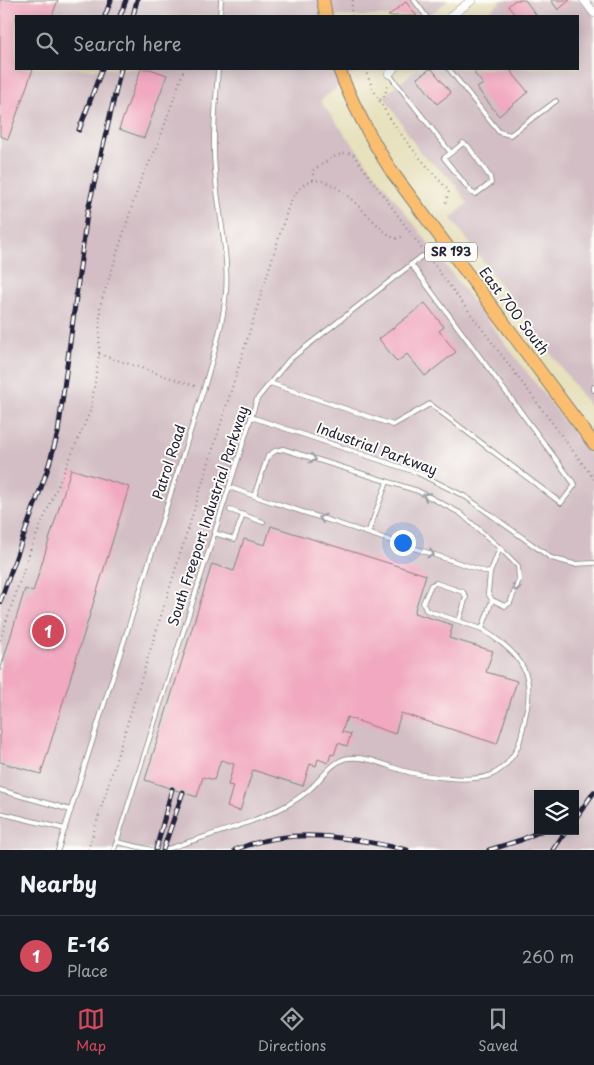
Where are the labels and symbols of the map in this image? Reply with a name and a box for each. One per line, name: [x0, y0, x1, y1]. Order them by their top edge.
road number: SR 193: [425, 242, 477, 262]
street label: East 700 South: [474, 262, 554, 359]
street label: South Freeport Industrial Parkway: [162, 403, 253, 629]
street label: Industrial Parkway: [314, 417, 440, 480]
street label: Patrol Road: [147, 422, 190, 502]
one-way arrow: [308, 453, 317, 463]
one-way arrow: [423, 492, 432, 502]
one-way arrow: [318, 514, 326, 524]
your location: [390, 530, 416, 556]
one-way arrow: [426, 548, 435, 558]
one-way arrow: [512, 583, 522, 592]
pin: 1: [32, 612, 64, 650]

